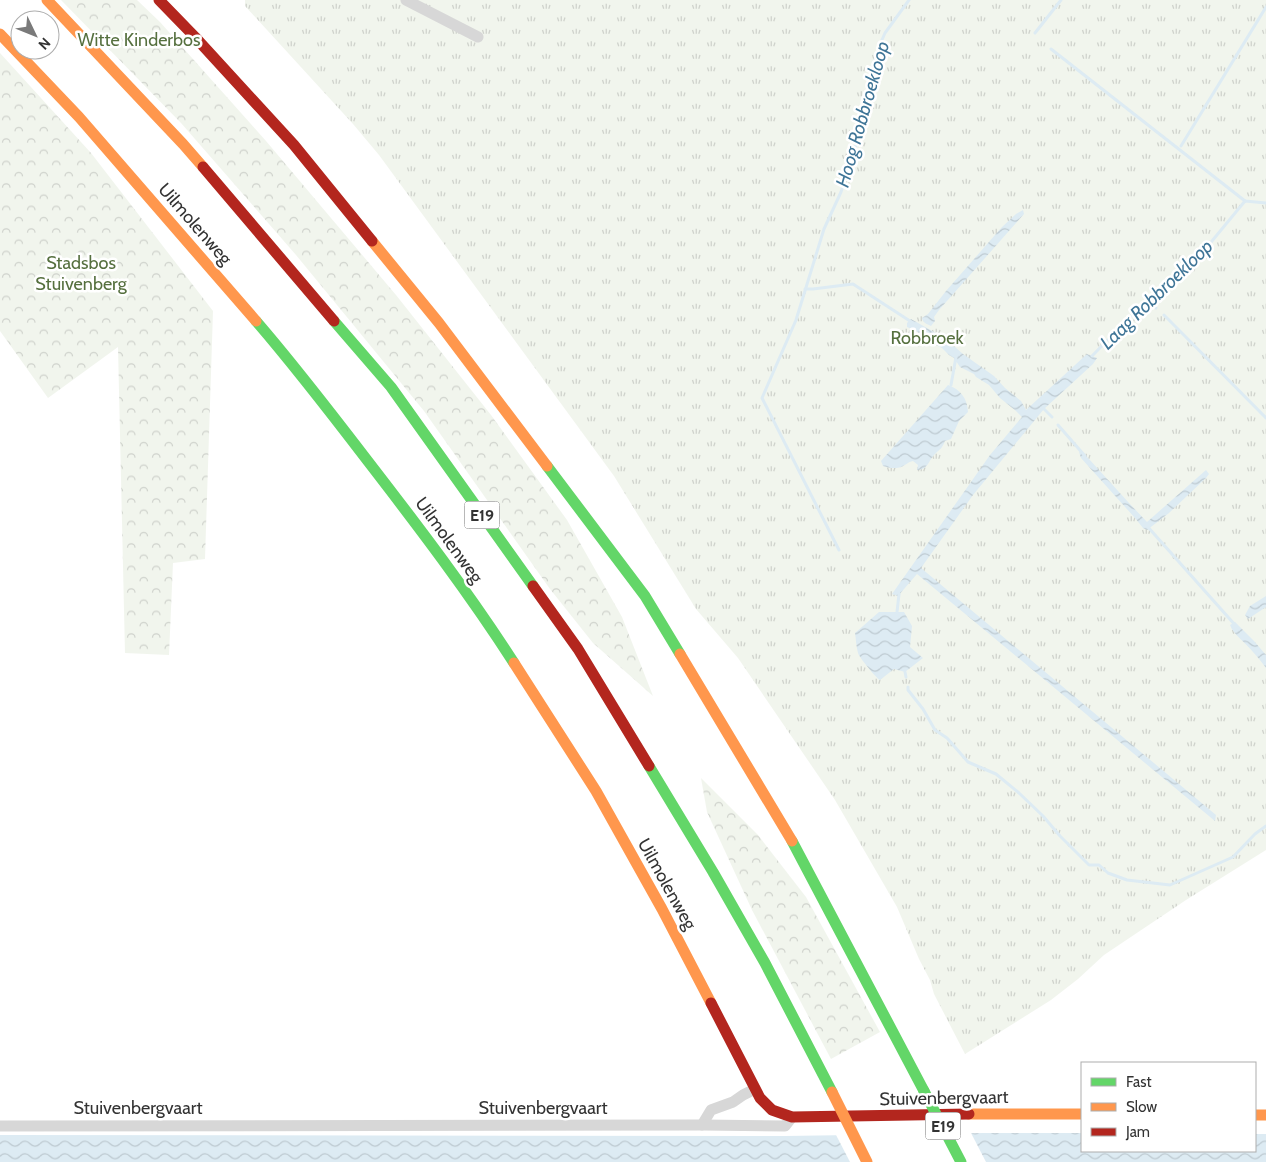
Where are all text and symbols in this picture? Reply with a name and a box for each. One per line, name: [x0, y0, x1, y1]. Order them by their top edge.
north arrow: [10, 10, 60, 60]
park label: Witte Kinderbos: [78, 29, 200, 51]
text: N: [35, 34, 54, 54]
water label: Hoog Robbroekloop: [831, 38, 894, 190]
street label: Uilmolenweg: [154, 179, 237, 270]
water label: Laag Robbroekloop: [1095, 235, 1218, 354]
park label: Stadsbos Stuivenberg: [35, 252, 128, 295]
park label: Robbroek: [890, 327, 964, 349]
street label: Uilmolenweg: [410, 493, 488, 588]
road number: E19: [464, 502, 500, 528]
street label: Uilmolenweg: [633, 835, 702, 934]
legend: [1081, 1062, 1256, 1152]
text: Fast: [1126, 1073, 1151, 1091]
street label: Stuivenbergvaart: [879, 1086, 1009, 1110]
street label: Stuivenbergvaart: [73, 1097, 203, 1119]
street label: Stuivenbergvaart: [478, 1097, 608, 1119]
text: Slow: [1126, 1098, 1157, 1116]
road number: E19: [926, 1112, 960, 1140]
text: Jam: [1125, 1123, 1150, 1141]

